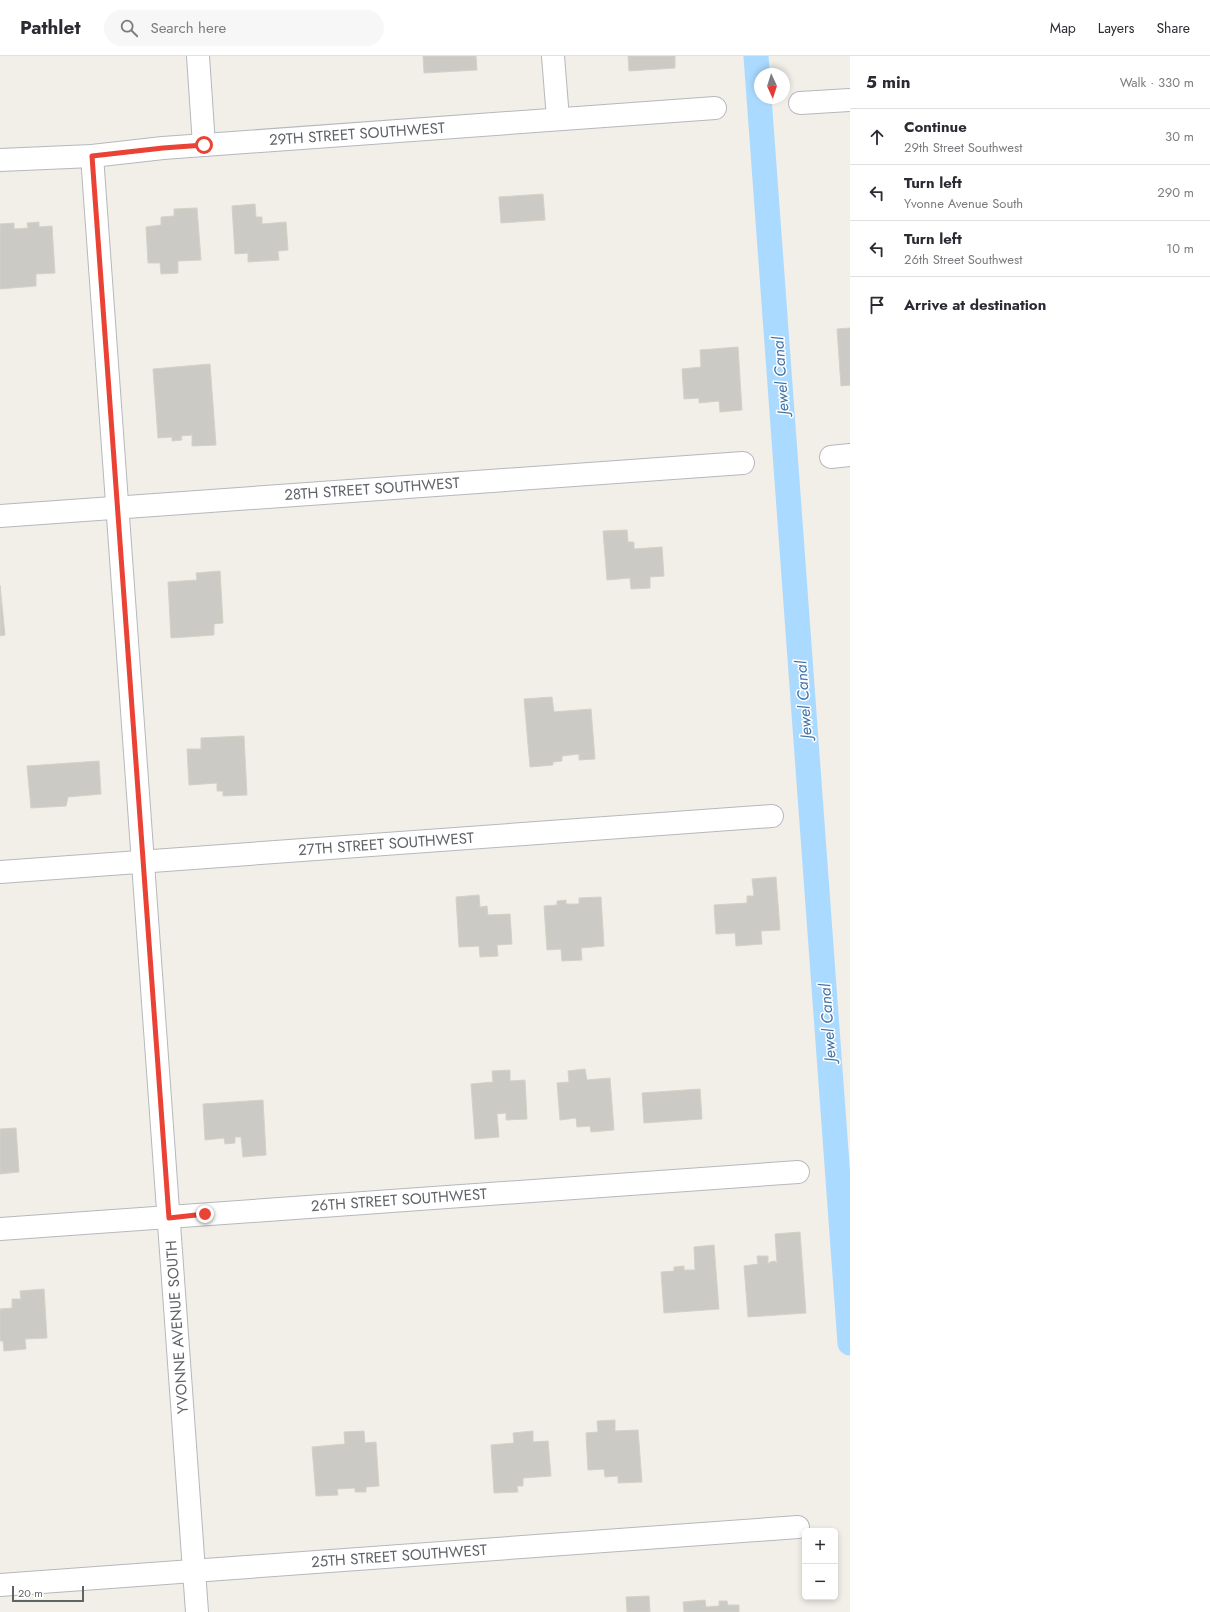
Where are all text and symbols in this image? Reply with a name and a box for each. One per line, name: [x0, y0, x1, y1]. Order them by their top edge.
search box: [104, 10, 384, 46]
text: Pathlet: [20, 14, 80, 41]
icon: search: [118, 17, 140, 39]
text: Search here: [150, 17, 226, 39]
text: Map: [1050, 18, 1076, 38]
text: Layers: [1098, 18, 1134, 38]
text: Share: [1156, 18, 1190, 38]
north arrow: [754, 68, 790, 104]
text: 5 min: [866, 70, 910, 94]
text: Walk · 330 m: [1120, 73, 1194, 92]
text: Continue: [904, 116, 967, 138]
street label: 29TH STREET SOUTHWEST: [268, 117, 446, 151]
icon: ahead: [866, 126, 888, 148]
text: 30 m: [1165, 127, 1194, 146]
route start: [195, 136, 213, 154]
text: 29th Street Southwest: [904, 138, 1022, 157]
text: Turn left: [904, 172, 962, 194]
icon: left: [866, 182, 888, 204]
text: 290 m: [1157, 183, 1194, 202]
text: Yvonne Avenue South: [904, 194, 1023, 213]
text: Turn left: [904, 228, 962, 250]
icon: left: [866, 238, 888, 260]
text: 10 m: [1166, 239, 1194, 258]
text: 26th Street Southwest: [904, 250, 1022, 269]
icon: arrive: [866, 294, 888, 316]
text: Arrive at destination: [904, 294, 1046, 316]
water label: Jewel Canal: [766, 335, 795, 419]
street label: 28TH STREET SOUTHWEST: [284, 472, 460, 506]
water label: Jewel Canal: [789, 659, 818, 743]
street label: 27TH STREET SOUTHWEST: [297, 827, 475, 861]
water label: Jewel Canal: [813, 982, 842, 1066]
street label: 26TH STREET SOUTHWEST: [310, 1183, 488, 1217]
route end: [196, 1205, 214, 1223]
street label: YVONNE AVENUE SOUTH: [160, 1240, 194, 1414]
map controls: [802, 1528, 838, 1600]
button: +: [802, 1528, 838, 1564]
street label: 25TH STREET SOUTHWEST: [310, 1539, 488, 1573]
button: −: [802, 1564, 838, 1600]
scale bar: [12, 1584, 84, 1603]
text: 20 m: [18, 1585, 43, 1601]

